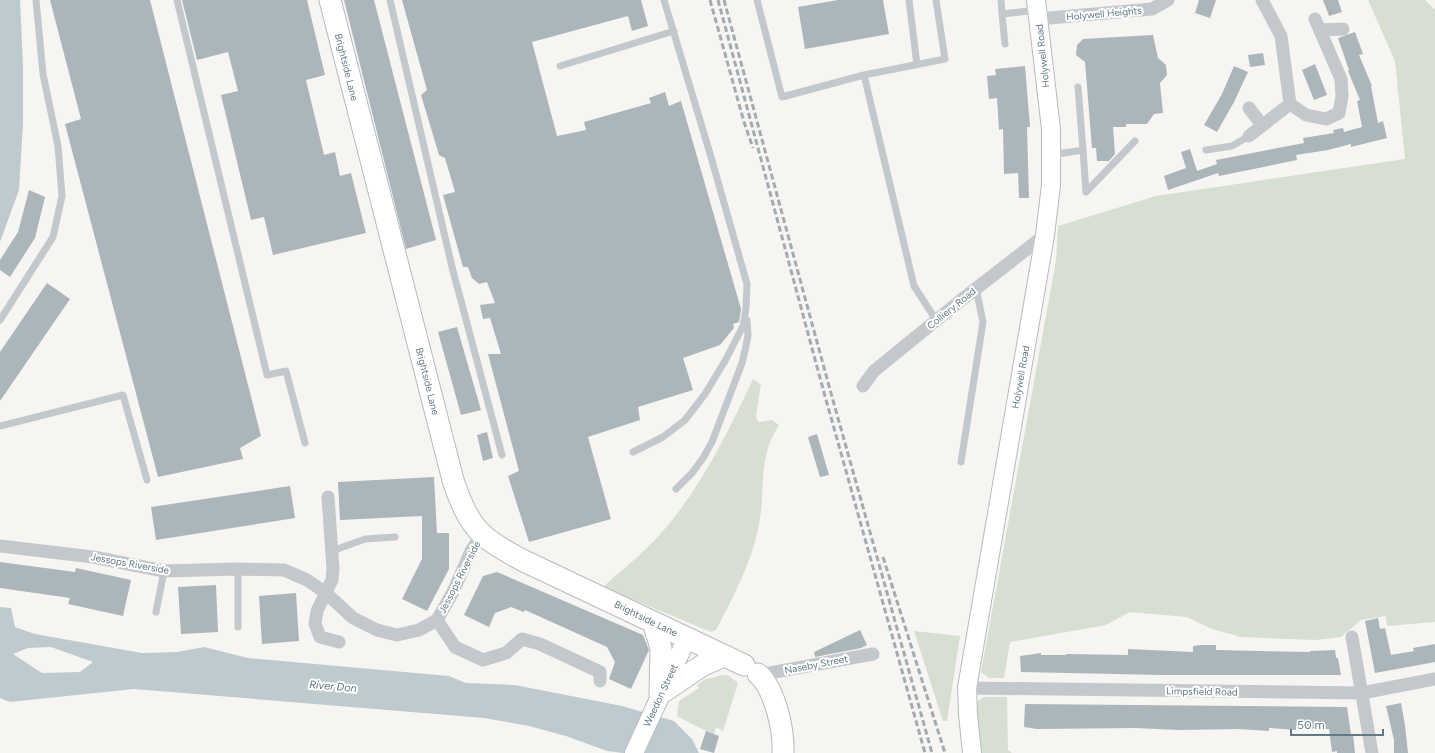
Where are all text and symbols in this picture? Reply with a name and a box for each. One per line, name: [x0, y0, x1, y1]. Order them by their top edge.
street label: Holywell Heights: [1066, 4, 1143, 23]
street label: Holywell Road: [1033, 23, 1052, 88]
street label: Brightside Lane: [332, 32, 361, 103]
street label: Colliery Road: [924, 285, 979, 332]
street label: Holywell Road: [1009, 344, 1032, 410]
street label: Brightside Lane: [413, 346, 442, 417]
street label: Jessops Riverside: [436, 538, 484, 616]
street label: Jessops Riverside: [90, 550, 171, 577]
street label: Brightside Lane: [612, 597, 680, 640]
street label: Naseby Street: [783, 652, 849, 677]
street label: Weedon Street: [640, 662, 681, 729]
water label: River Don: [309, 678, 357, 695]
street label: Limpsfield Road: [1166, 684, 1238, 699]
scale bar: [1291, 711, 1383, 737]
text: 50 m: [1297, 718, 1325, 732]

